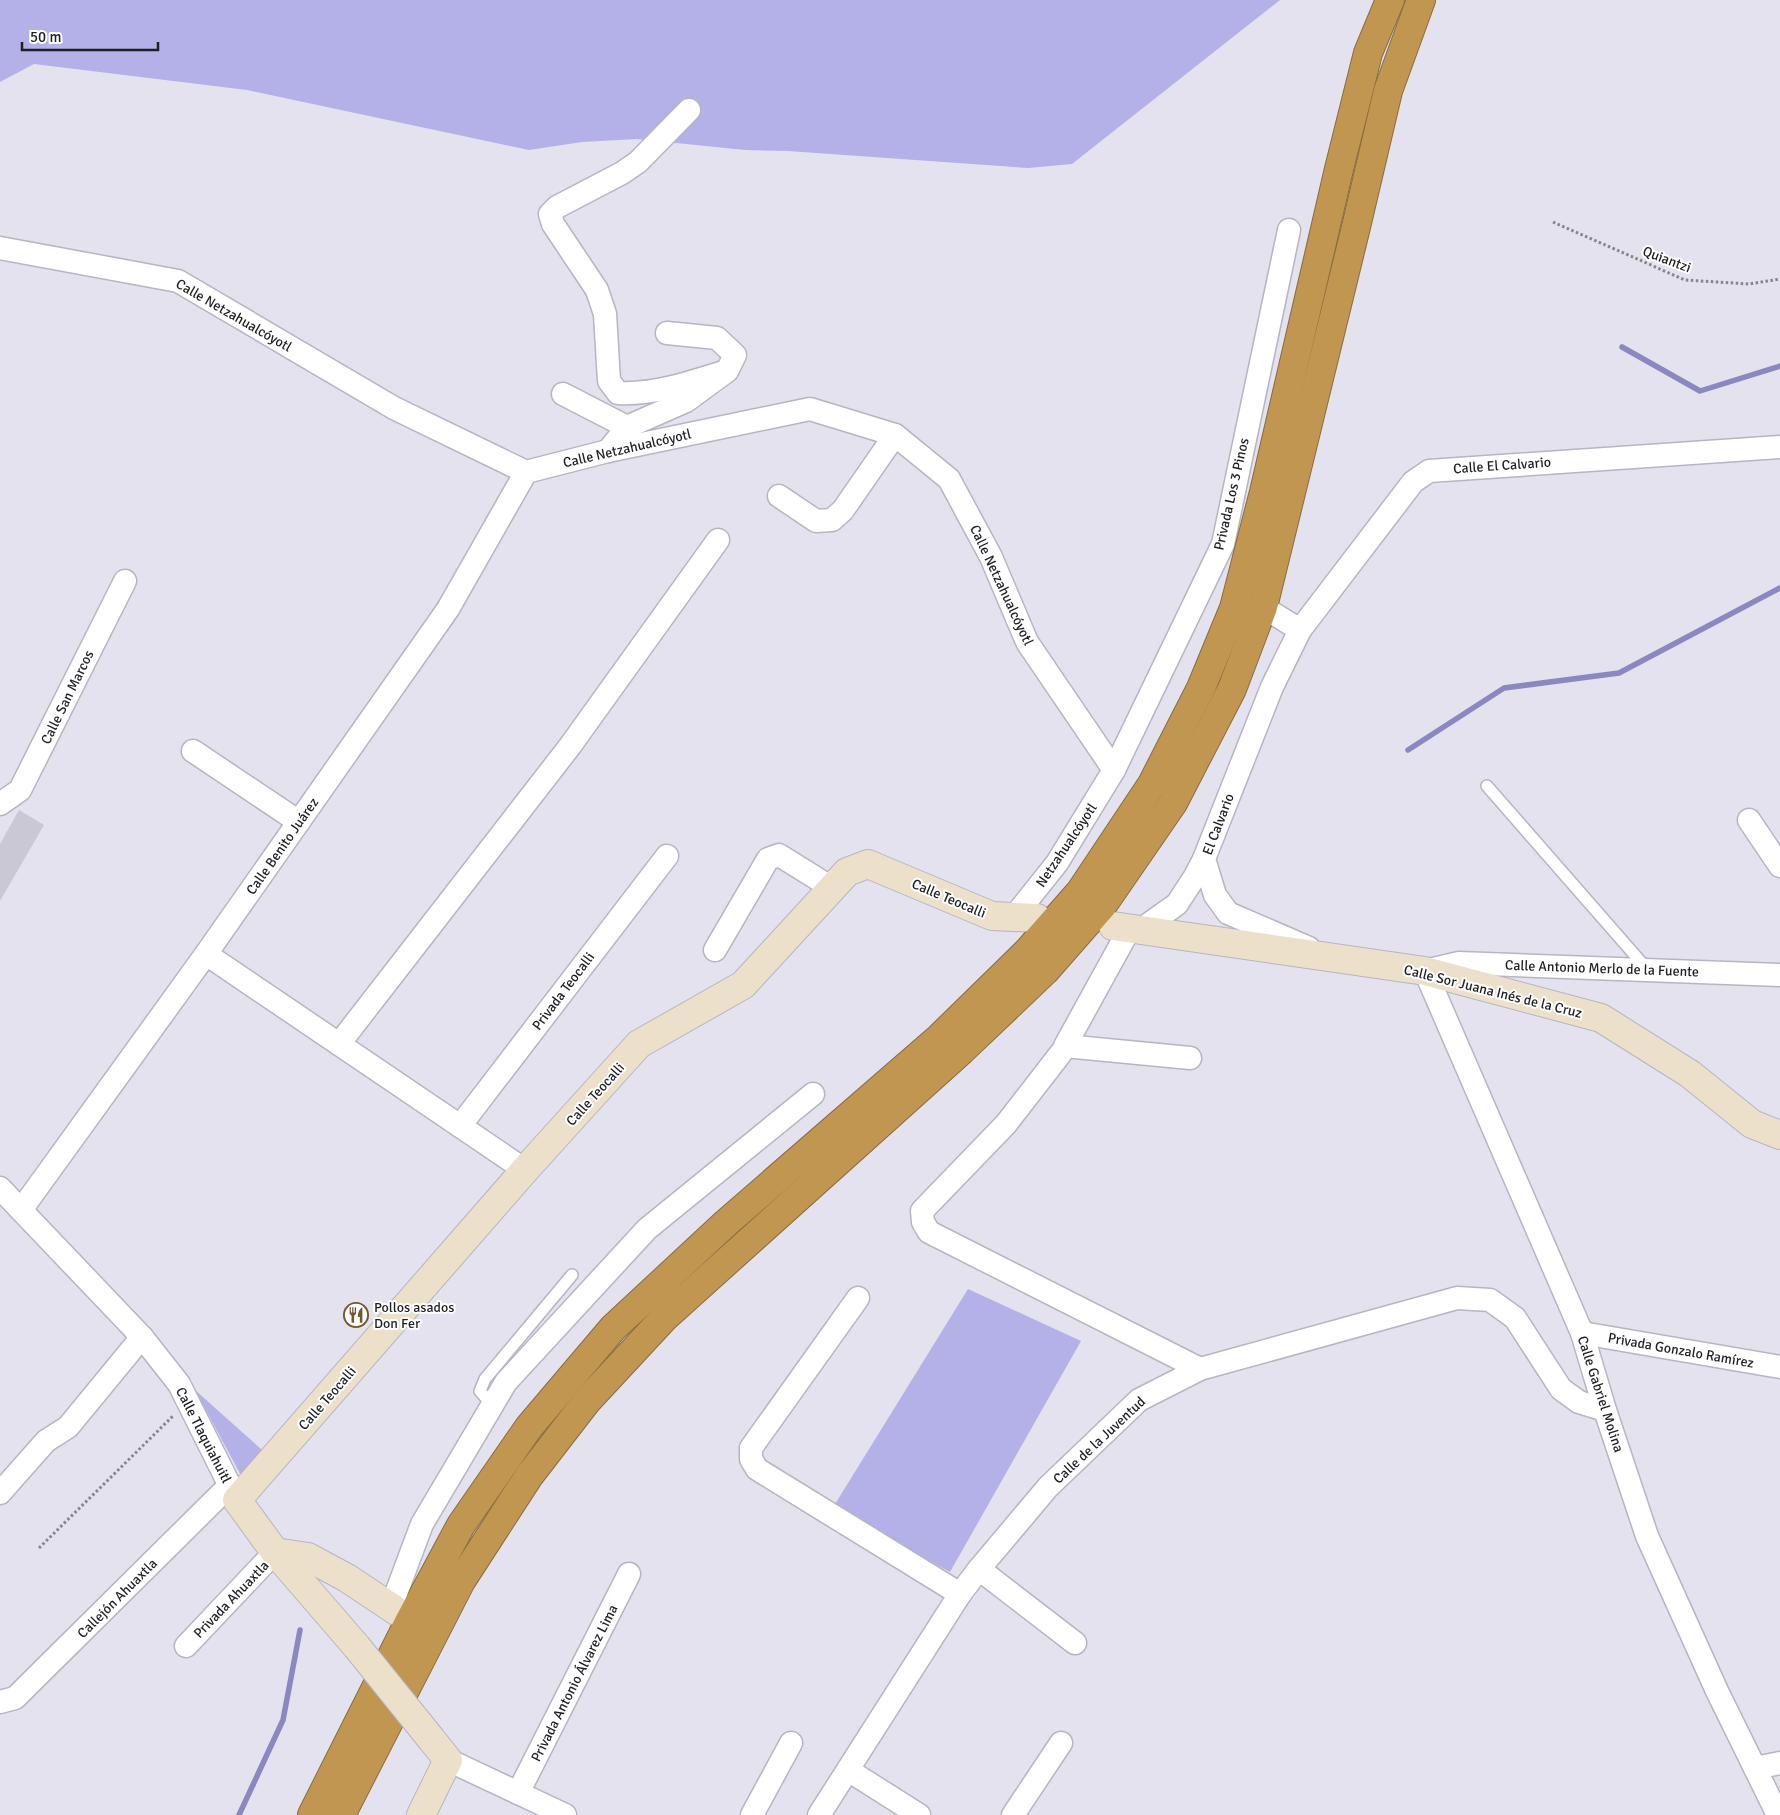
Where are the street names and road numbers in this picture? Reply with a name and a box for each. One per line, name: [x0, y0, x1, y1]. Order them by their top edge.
street label: Quiantzi: [1640, 242, 1693, 276]
street label: Calle Netzahualcóyotl: [173, 275, 295, 356]
street label: Calle Netzahualcóyotl: [561, 425, 693, 471]
street label: Privada Los 3 Pinos: [1210, 436, 1253, 552]
street label: Calle El Calvario: [1453, 454, 1551, 477]
street label: Calle Netzahualcóyotl: [966, 522, 1037, 648]
street label: Calle San Marcos: [37, 648, 98, 747]
street label: El Calvario: [1199, 791, 1238, 857]
street label: Calle Benito Juárez: [243, 794, 322, 898]
street label: Netzahualcóyotl: [1032, 800, 1101, 890]
street label: Calle Teocalli: [909, 875, 988, 922]
street label: Privada Teocalli: [529, 949, 598, 1034]
street label: Calle Antonio Merlo de la Fuente: [1505, 957, 1699, 980]
street label: Calle Sor Juana Inés de la Cruz: [1402, 961, 1584, 1022]
street label: Calle Teocalli: [563, 1059, 628, 1129]
street label: Privada Gonzalo Ramírez: [1607, 1329, 1755, 1372]
street label: Calle Gabriel Molina: [1574, 1334, 1627, 1455]
street label: Calle Teocalli: [295, 1363, 360, 1434]
street label: Calle Tlaquiahuitl: [172, 1384, 235, 1486]
street label: Calle de la Juventud: [1050, 1393, 1149, 1488]
street label: Callejón Ahuaxtla: [74, 1555, 161, 1642]
street label: Privada Ahuaxtla: [190, 1557, 273, 1642]
street label: Privada Antonio Álvarez Lima: [527, 1602, 622, 1765]

